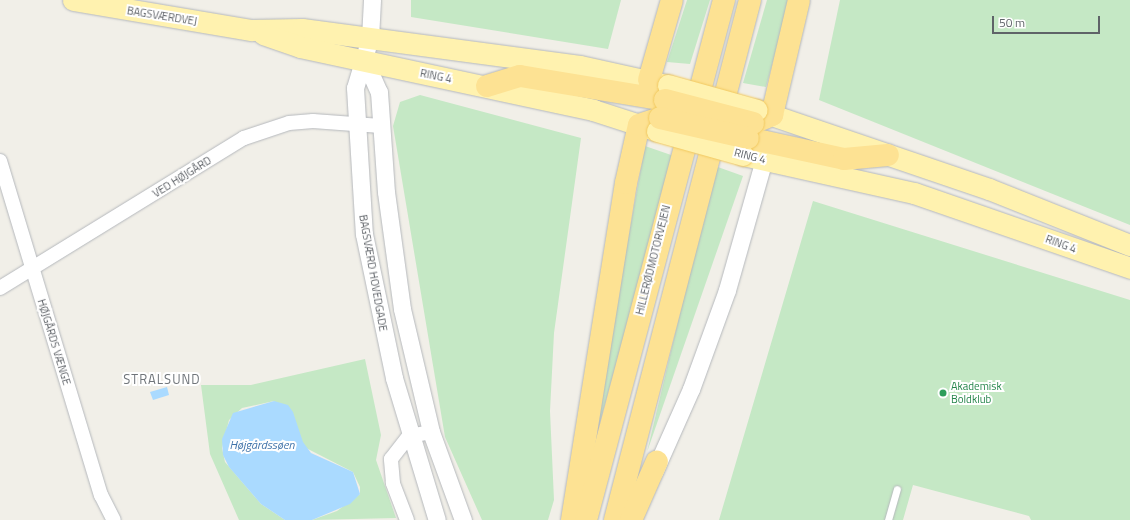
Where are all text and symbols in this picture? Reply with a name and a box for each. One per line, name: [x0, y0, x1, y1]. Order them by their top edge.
street label: BAGSVÆRDVEJ: [126, 4, 198, 28]
scale bar: [994, 8, 1102, 34]
text: 50 m: [999, 13, 1025, 32]
street label: RING 4: [419, 66, 453, 86]
street label: RING 4: [733, 146, 767, 166]
street label: VED HØJGÅRD: [150, 154, 214, 200]
street label: HILLERØDMOTORVEJEN: [633, 204, 673, 316]
street label: BAGSVÆRD HOVEDGADE: [356, 214, 390, 332]
street label: RING 4: [1044, 232, 1078, 256]
street label: HØJGÅRDS VÆNGE: [35, 297, 73, 387]
district label: STRALSUND: [123, 371, 201, 387]
place label: Akademisk Boldklub: [951, 380, 1002, 406]
marker: Akademisk Boldklub: [938, 388, 948, 398]
water label: Højgårdssøen: [230, 438, 294, 452]

